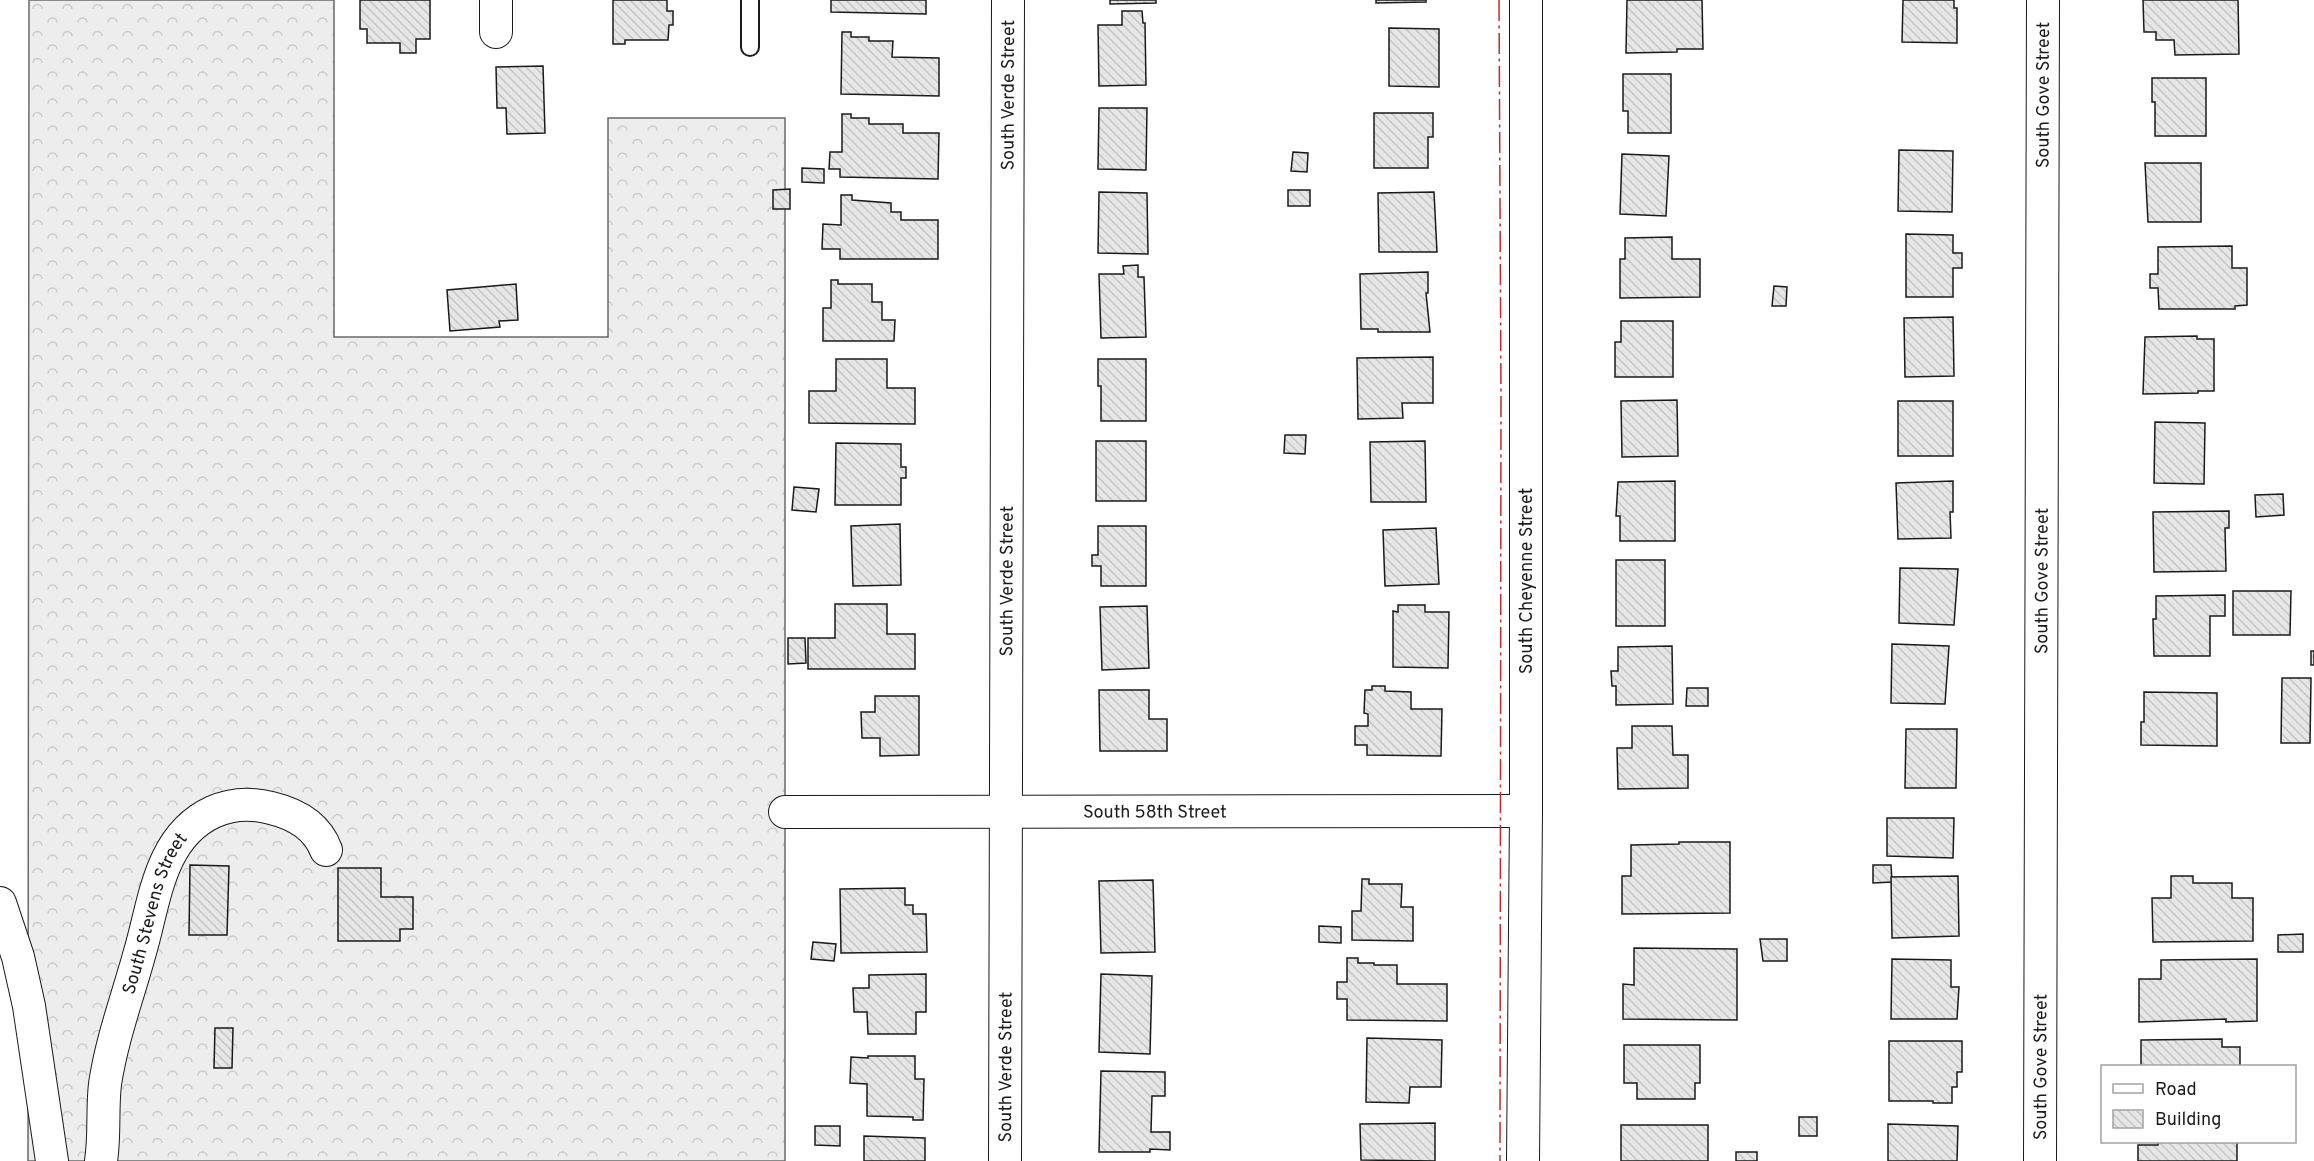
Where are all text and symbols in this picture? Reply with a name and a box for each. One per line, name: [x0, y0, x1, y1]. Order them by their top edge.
street label: South Verde Street: [998, 20, 1021, 170]
street label: South Gove Street: [2033, 22, 2056, 168]
street label: South Cheyenne Street: [1516, 488, 1539, 674]
street label: South Verde Street: [996, 506, 1020, 656]
street label: South Gove Street: [2031, 508, 2055, 654]
street label: South 58th Street: [1083, 801, 1227, 825]
street label: South Stevens Street: [118, 829, 193, 998]
street label: South Verde Street: [995, 992, 1018, 1142]
street label: South Gove Street: [2030, 994, 2053, 1140]
legend: [2101, 1065, 2296, 1143]
text: Road: [2155, 1079, 2197, 1102]
text: Building: [2155, 1109, 2221, 1132]

